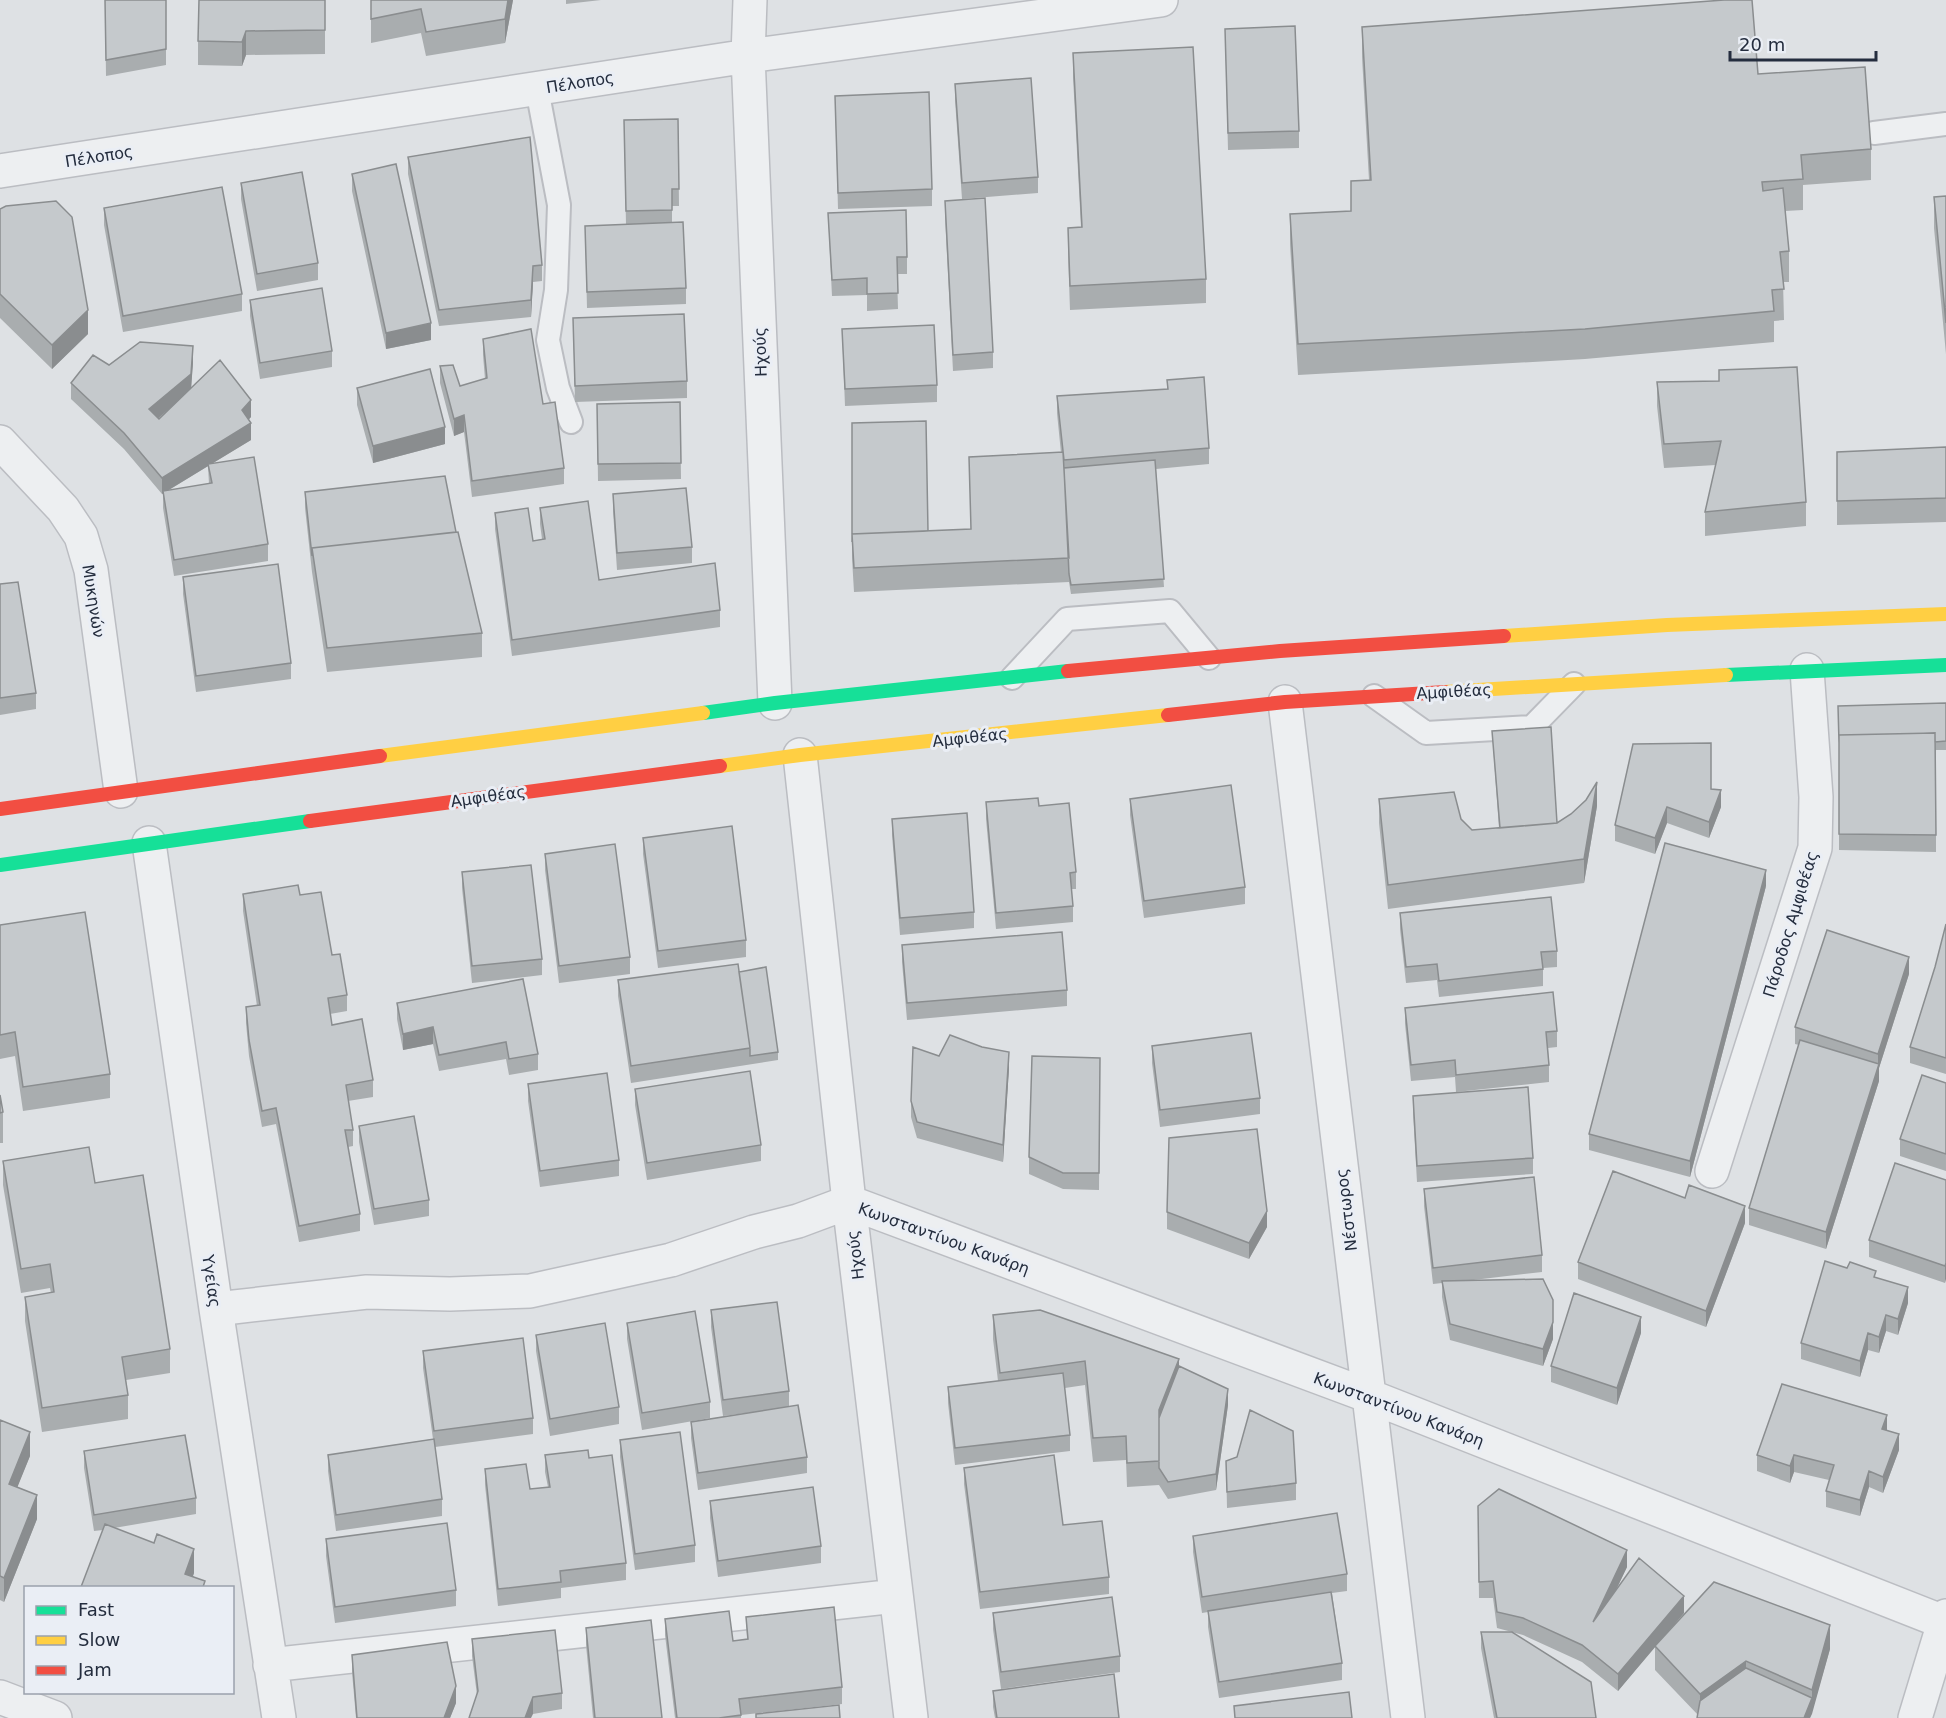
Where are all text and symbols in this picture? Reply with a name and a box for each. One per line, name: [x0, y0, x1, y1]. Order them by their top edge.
scale bar: [1730, 24, 1876, 62]
text: 20 m: [1739, 34, 1785, 55]
street label: Πέλοπος: [545, 68, 616, 97]
street label: Πέλοπος: [64, 142, 135, 171]
street label: Ηχούς: [750, 327, 771, 377]
street label: Μυκηνών: [78, 563, 109, 639]
street label: Αμφιθέας: [1416, 680, 1492, 703]
street label: Αμφιθέας: [932, 724, 1009, 751]
street label: Αμφιθέας: [449, 782, 527, 811]
street label: Πάροδος Αμφιθέας: [1759, 849, 1822, 1000]
street label: Νέστωρος: [1332, 1168, 1361, 1252]
street label: Κωνσταντίνου Κανάρη: [856, 1199, 1032, 1278]
street label: Ηχούς: [843, 1229, 868, 1281]
street label: Υγείας: [198, 1252, 225, 1309]
street label: Κωνσταντίνου Κανάρη: [1311, 1368, 1487, 1451]
legend: [24, 1586, 234, 1694]
text: Fast: [78, 1599, 114, 1620]
text: Slow: [78, 1629, 120, 1650]
text: Jam: [77, 1659, 112, 1680]

